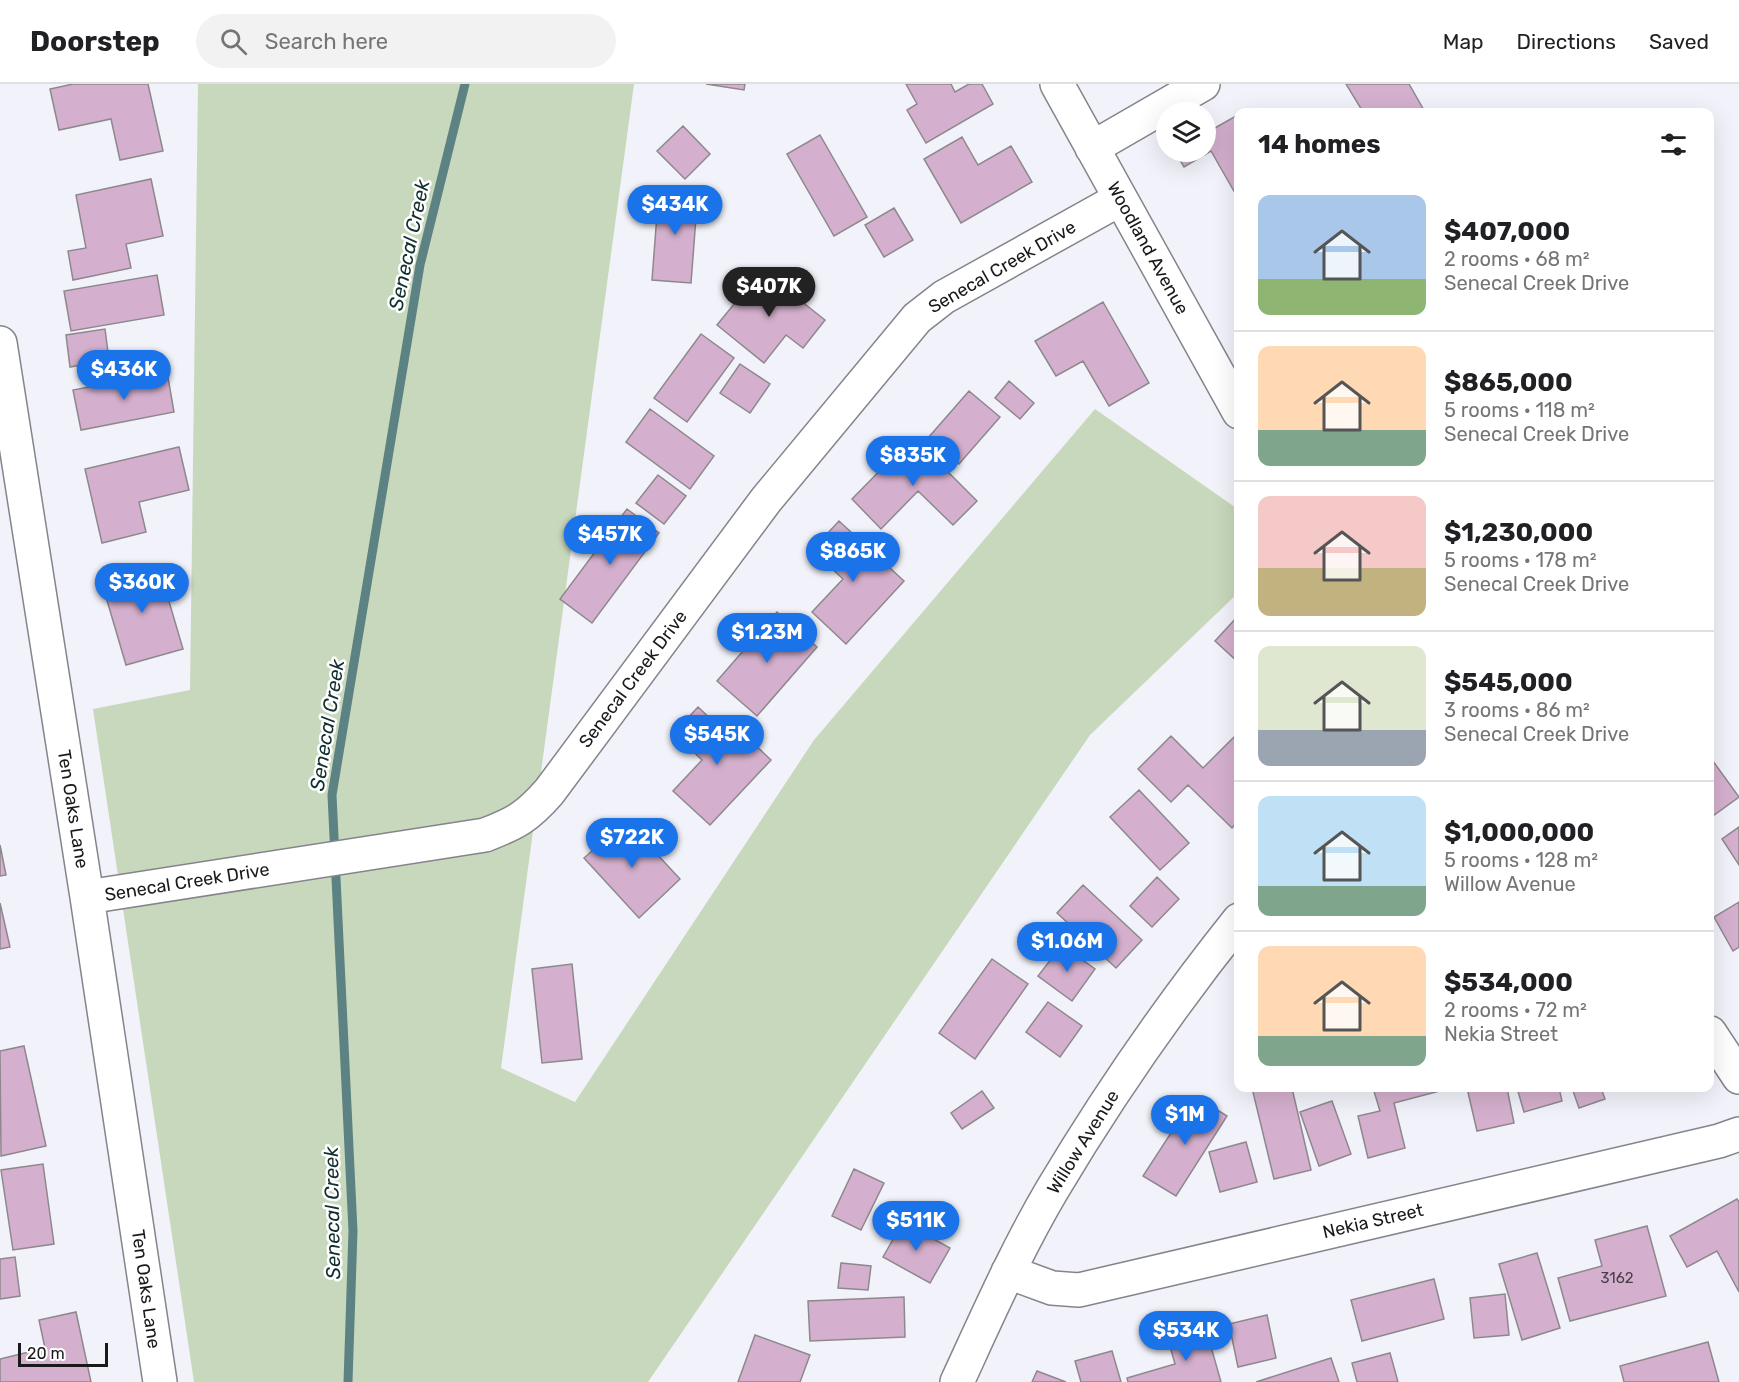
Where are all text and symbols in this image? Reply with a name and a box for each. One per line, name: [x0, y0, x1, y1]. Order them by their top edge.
search box: [196, 14, 616, 68]
text: Doorstep: [30, 25, 160, 58]
icon: search: [217, 25, 250, 58]
text: Search here: [265, 28, 388, 55]
text: Map: [1443, 29, 1484, 54]
text: Directions: [1517, 29, 1616, 54]
text: Saved: [1649, 29, 1709, 54]
map controls: [1156, 102, 1216, 162]
button: layers: [1156, 102, 1216, 162]
icon: filters: [1657, 128, 1690, 161]
text: 14 homes: [1258, 129, 1381, 160]
water label: Senecal Creek: [383, 177, 435, 312]
street label: Woodland Avenue: [1102, 178, 1194, 318]
pin: $434K: [633, 185, 717, 236]
text: $434K: [641, 192, 709, 216]
street label: Senecal Creek Drive: [924, 216, 1080, 318]
text: $407,000: [1444, 216, 1570, 247]
icon: home: [1306, 219, 1378, 291]
text: 2 rooms · 68 m²: [1444, 247, 1590, 271]
pin: $407K: [727, 267, 811, 318]
text: Senecal Creek Drive: [1444, 271, 1629, 295]
text: $407K: [736, 274, 802, 298]
pin: $436K: [82, 350, 166, 401]
text: $436K: [91, 357, 157, 381]
text: $865,000: [1444, 367, 1573, 398]
icon: home: [1306, 370, 1378, 442]
text: 5 rooms · 118 m²: [1444, 398, 1595, 422]
text: Senecal Creek Drive: [1444, 422, 1629, 446]
pin: $835K: [871, 436, 955, 487]
text: $835K: [880, 443, 946, 467]
pin: $457K: [568, 515, 652, 566]
text: $1,230,000: [1444, 517, 1593, 548]
icon: home: [1306, 520, 1378, 592]
text: $457K: [578, 522, 642, 546]
pin: $865K: [811, 532, 895, 583]
text: $865K: [820, 539, 886, 563]
text: 5 rooms · 178 m²: [1444, 548, 1597, 572]
pin: $360K: [100, 563, 184, 614]
text: $360K: [109, 570, 175, 594]
text: Senecal Creek Drive: [1444, 572, 1629, 596]
street label: Senecal Creek Drive: [574, 606, 692, 752]
pin: $1.23M: [718, 613, 816, 664]
text: $1.23M: [731, 620, 803, 644]
water label: Senecal Creek: [305, 657, 349, 793]
text: $545,000: [1444, 667, 1573, 698]
icon: home: [1306, 670, 1378, 742]
text: 3 rooms · 86 m²: [1444, 698, 1590, 722]
pin: $545K: [675, 715, 759, 766]
text: $545K: [684, 722, 750, 746]
text: Senecal Creek Drive: [1444, 722, 1629, 746]
street label: Ten Oaks Lane: [53, 748, 93, 870]
text: $1,000,000: [1444, 817, 1594, 848]
pin: $722K: [590, 818, 674, 869]
icon: home: [1306, 820, 1378, 892]
text: $722K: [600, 825, 664, 849]
text: 5 rooms · 128 m²: [1444, 848, 1598, 872]
street label: Senecal Creek Drive: [103, 858, 271, 906]
text: Willow Avenue: [1444, 872, 1576, 896]
pin: $1.06M: [1018, 922, 1116, 973]
text: $1.06M: [1031, 929, 1103, 953]
text: $534,000: [1444, 967, 1573, 998]
icon: home: [1306, 970, 1378, 1042]
text: 2 rooms · 72 m²: [1444, 998, 1587, 1022]
text: Nekia Street: [1444, 1022, 1558, 1046]
street label: Willow Avenue: [1042, 1086, 1124, 1198]
pin: $1M: [1156, 1095, 1214, 1146]
text: $1M: [1165, 1102, 1205, 1126]
water label: Senecal Creek: [319, 1146, 345, 1280]
street label: Nekia Street: [1321, 1199, 1425, 1243]
pin: $511K: [874, 1201, 958, 1252]
text: $511K: [886, 1208, 946, 1232]
street label: Ten Oaks Lane: [127, 1228, 165, 1350]
house number: 3162: [1600, 1269, 1634, 1287]
pin: $534K: [1144, 1311, 1228, 1362]
text: $534K: [1153, 1318, 1219, 1342]
scale bar: [18, 1340, 108, 1368]
text: 20 m: [27, 1344, 65, 1363]

